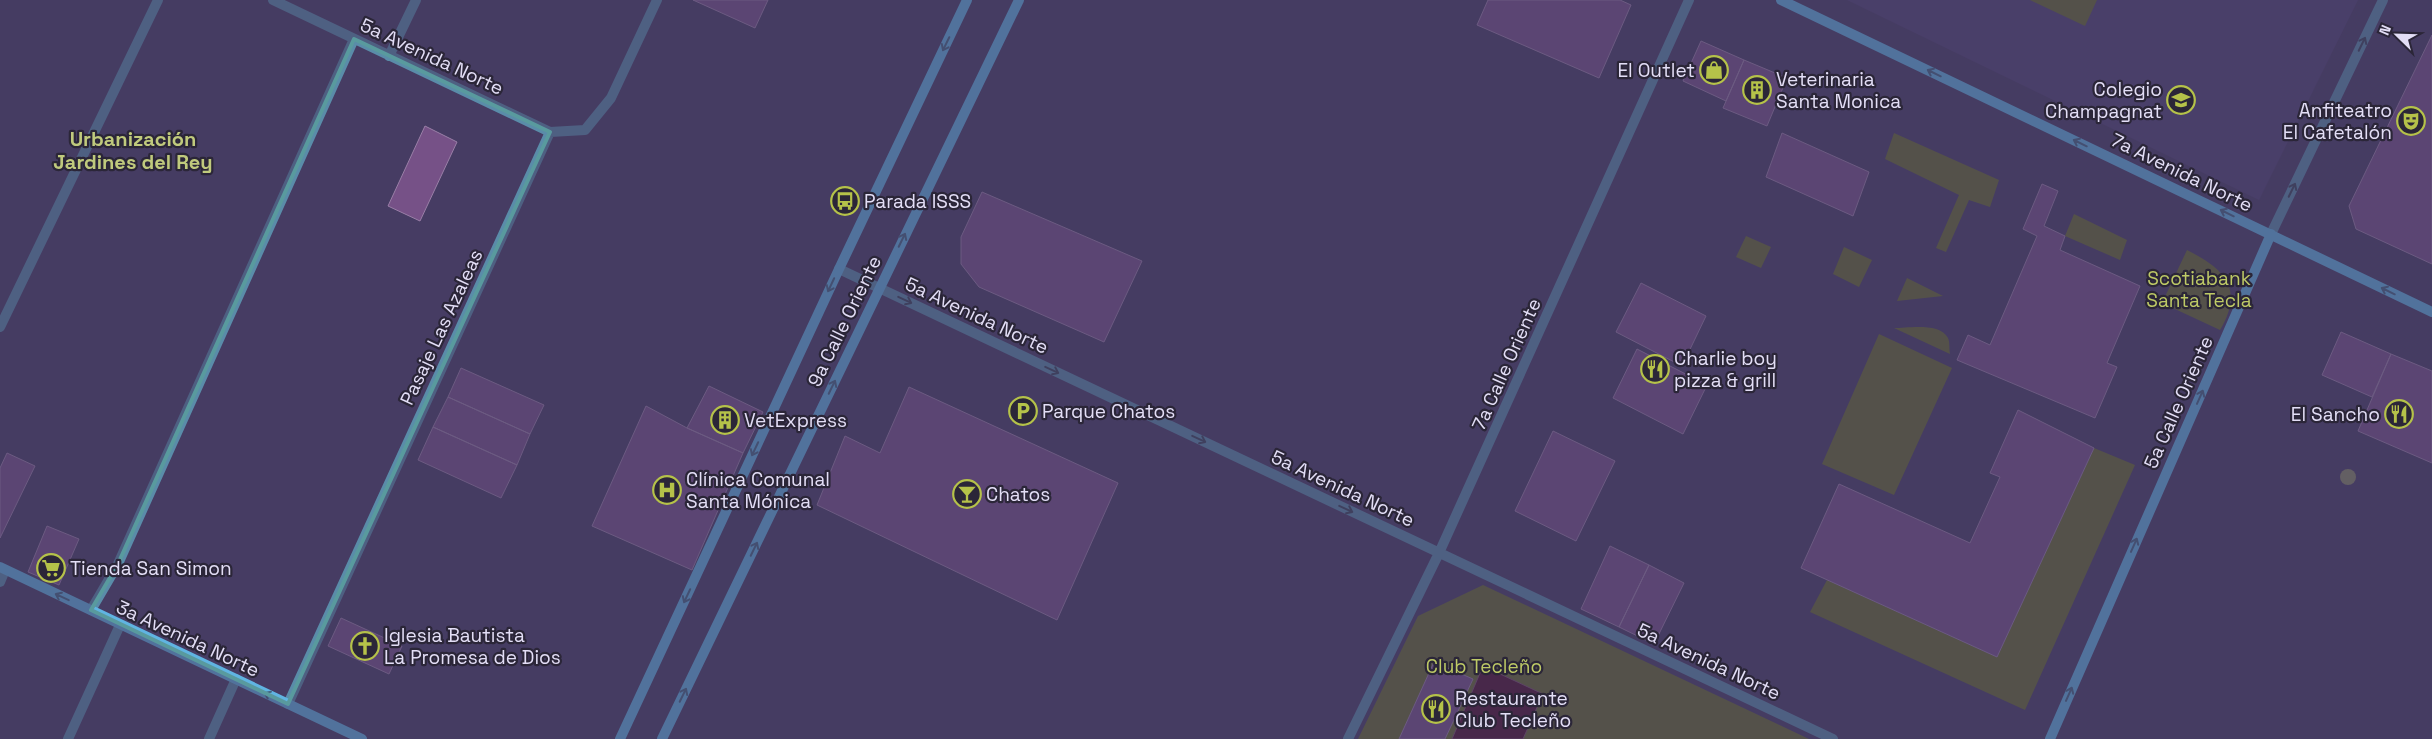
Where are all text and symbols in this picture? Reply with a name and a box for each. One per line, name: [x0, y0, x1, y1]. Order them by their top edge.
north arrow: [2372, 10, 2422, 60]
street label: 5a Avenida Norte: [356, 12, 507, 101]
text: N: [2375, 22, 2395, 38]
one-way arrow: [941, 36, 951, 51]
one-way arrow: [2358, 37, 2368, 52]
shop icon: El Outlet: [1699, 55, 1729, 85]
place label: El Outlet: [1617, 58, 1695, 83]
place label: Veterinaria Santa Monica: [1776, 67, 1901, 114]
one-way arrow: [1926, 68, 1941, 78]
building icon: Veterinaria Santa Monica: [1742, 75, 1772, 105]
place label: Colegio Champagnat: [2045, 77, 2162, 124]
school or university icon: Colegio Champagnat: [2166, 85, 2196, 115]
place label: Anfiteatro El Cafetalón: [2283, 98, 2392, 145]
theatre icon: Anfiteatro El Cafetalón: [2396, 106, 2426, 136]
district label: Urbanización Jardines del Rey: [53, 126, 213, 175]
street label: 7a Avenida Norte: [2107, 127, 2257, 218]
one-way arrow: [2073, 138, 2088, 147]
one-way arrow: [2288, 183, 2297, 198]
bus stop icon: Parada ISSS: [830, 186, 860, 216]
place label: Parada ISSS: [864, 189, 971, 214]
one-way arrow: [2220, 208, 2235, 217]
one-way arrow: [898, 233, 908, 248]
street label: Pasaje Las Azaleas: [394, 245, 489, 409]
street label: 9a Calle Oriente: [802, 252, 887, 391]
park label: Scotiabank Santa Tecla: [2146, 266, 2252, 313]
street label: 5a Avenida Norte: [901, 271, 1052, 360]
one-way arrow: [826, 277, 835, 292]
one-way arrow: [2381, 286, 2396, 295]
street label: 7a Calle Oriente: [1466, 294, 1547, 434]
one-way arrow: [897, 296, 912, 305]
street label: 5a Calle Oriente: [2138, 332, 2219, 472]
place label: Charlie boy pizza & grill: [1674, 346, 1777, 393]
restaurant icon: Charlie boy pizza & grill: [1640, 354, 1670, 384]
one-way arrow: [1044, 365, 1059, 375]
one-way arrow: [827, 379, 837, 394]
one-way arrow: [2195, 390, 2205, 405]
parking icon: Parque Chatos: [1008, 396, 1038, 426]
place label: Parque Chatos: [1042, 399, 1175, 424]
restaurant icon: El Sancho: [2384, 399, 2414, 429]
place label: El Sancho: [2291, 402, 2380, 427]
building icon: VetExpress: [710, 405, 740, 435]
place label: VetExpress: [744, 408, 847, 433]
one-way arrow: [1191, 435, 1206, 445]
one-way arrow: [750, 441, 759, 456]
street label: 5a Avenida Norte: [1267, 444, 1418, 533]
place label: Clínica Comunal Santa Mónica: [686, 467, 830, 514]
hospital icon: Clínica Comunal Santa Mónica: [652, 475, 682, 505]
bar icon: Chatos: [952, 479, 982, 509]
place label: Chatos: [986, 482, 1050, 507]
one-way arrow: [1338, 505, 1353, 514]
one-way arrow: [2130, 538, 2140, 553]
one-way arrow: [749, 542, 759, 557]
supermarket icon: Tienda San Simon: [36, 553, 66, 583]
place label: Tienda San Simon: [70, 556, 232, 581]
one-way arrow: [681, 588, 691, 603]
one-way arrow: [54, 591, 69, 601]
street label: 3a Avenida Norte: [112, 594, 263, 683]
street label: 5a Avenida Norte: [1633, 617, 1784, 706]
place label: Iglesia Bautista La Promesa de Dios: [384, 623, 561, 670]
church icon: Iglesia Bautista La Promesa de Dios: [350, 631, 380, 661]
park label: Club Tecleño: [1426, 654, 1542, 679]
place label: Restaurante Club Tecleño: [1455, 686, 1571, 733]
one-way arrow: [2065, 687, 2075, 702]
one-way arrow: [679, 688, 688, 703]
one-way arrow: [264, 691, 279, 701]
restaurant icon: Restaurante Club Tecleño: [1421, 694, 1451, 724]

